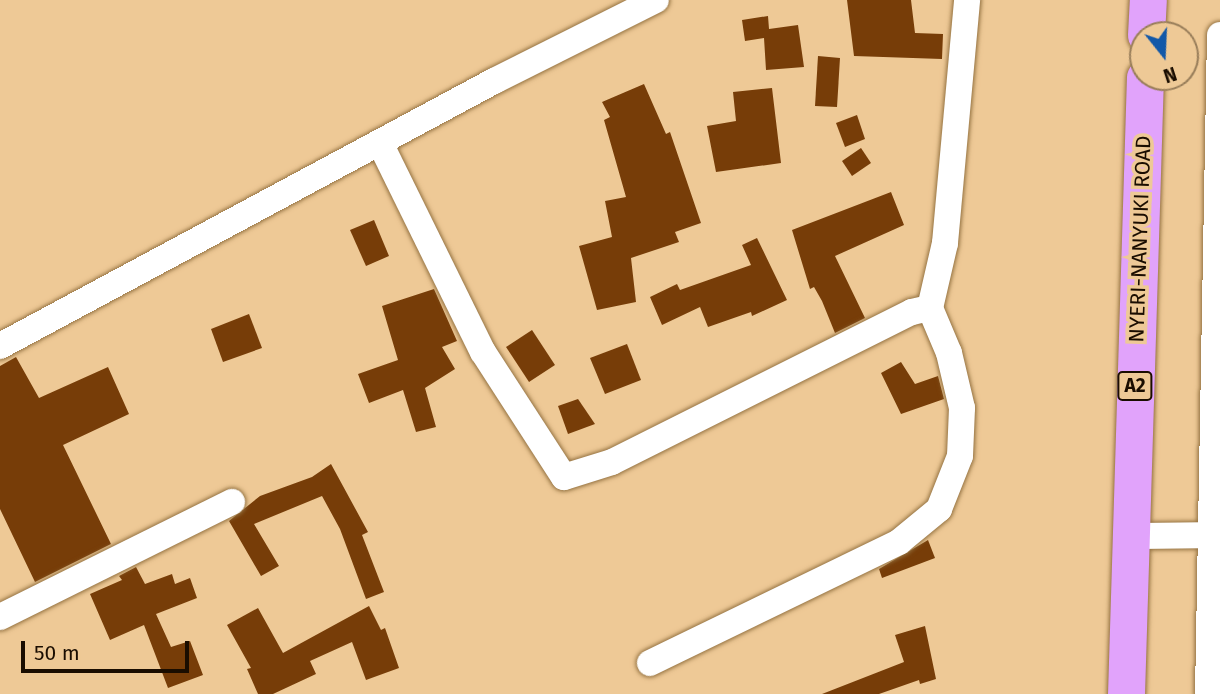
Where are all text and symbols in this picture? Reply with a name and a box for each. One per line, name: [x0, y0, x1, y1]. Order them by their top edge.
north arrow: [1129, 21, 1199, 91]
text: N: [1160, 62, 1180, 87]
street label: NYERI-NANYUKI ROAD: [1124, 135, 1156, 343]
road number: A2: [1116, 370, 1154, 402]
scale bar: [24, 628, 192, 672]
text: 50 m: [34, 640, 80, 666]

